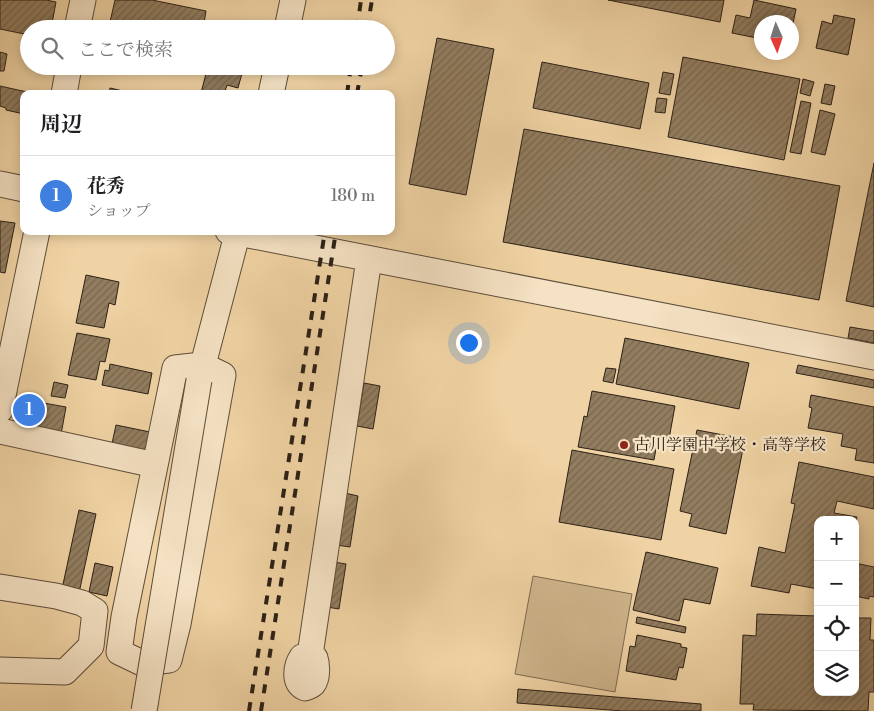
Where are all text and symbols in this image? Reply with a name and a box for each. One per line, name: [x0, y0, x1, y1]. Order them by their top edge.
north arrow: [754, 15, 799, 60]
search box: [20, 20, 395, 75]
icon: search: [38, 34, 66, 62]
text: ここで検索: [78, 38, 173, 62]
text: 周辺: [40, 112, 82, 138]
text: 花秀: [87, 174, 125, 198]
text: 1: [52, 186, 60, 206]
text: 180 m: [331, 186, 375, 206]
text: ショップ: [87, 201, 151, 221]
your location: [456, 330, 482, 356]
pin: 1: [13, 391, 45, 429]
place label: 古川学園中学校・高等学校: [634, 435, 826, 455]
marker: 古川学園中学校・高等学校: [618, 439, 630, 451]
map controls: [814, 516, 859, 696]
button: +: [814, 516, 859, 561]
button: −: [814, 561, 859, 606]
button: locate: [814, 606, 859, 651]
button: layers: [814, 651, 859, 696]

